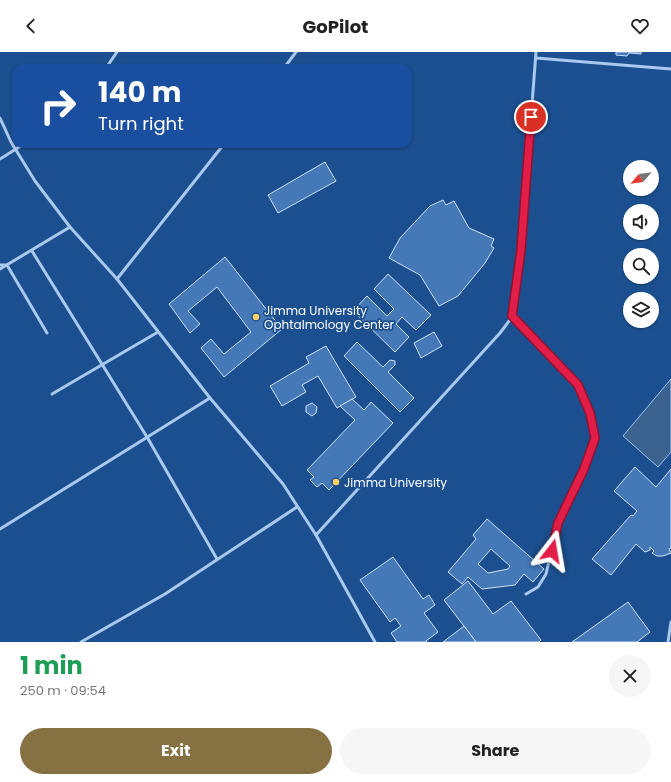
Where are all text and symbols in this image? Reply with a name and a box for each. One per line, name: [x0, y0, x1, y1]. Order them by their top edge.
text: GoPilot: [303, 14, 368, 39]
icon: back: [20, 15, 42, 37]
icon: heart: [629, 15, 651, 37]
text: 140 m: [98, 73, 181, 112]
icon: right: [32, 80, 84, 132]
pin: [514, 100, 548, 134]
icon: arrive: [520, 106, 542, 128]
text: Turn right: [98, 111, 184, 136]
north arrow: [623, 160, 659, 196]
map controls: [623, 160, 659, 328]
button: sound: [623, 204, 659, 240]
button: search: [623, 248, 659, 284]
button: layers: [623, 292, 659, 328]
place label: Jimma University Ophtalmology Center: [264, 302, 395, 333]
marker: Jimma University Ophtalmology Center: [251, 312, 261, 322]
place label: Jimma University: [344, 474, 447, 491]
marker: Jimma University: [331, 477, 341, 487]
position arrow: [531, 530, 573, 572]
text: 1 min: [20, 649, 83, 682]
button: close: [609, 655, 651, 697]
text: 250 m · 09:54: [20, 681, 106, 700]
button: Exit: [20, 728, 332, 774]
button: Share: [340, 728, 651, 774]

